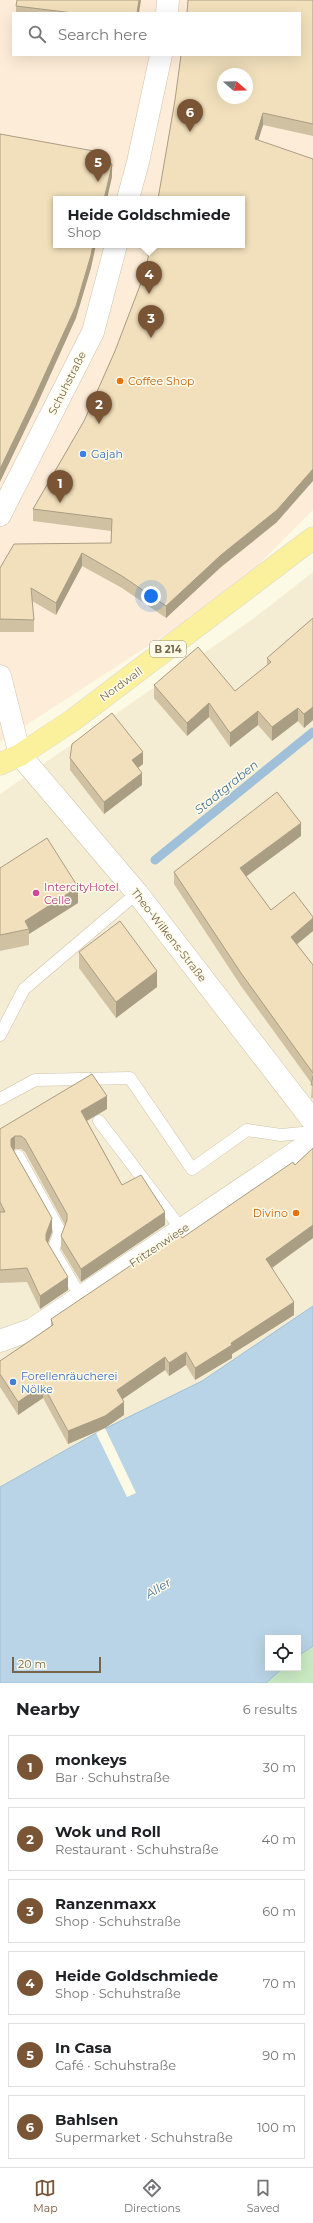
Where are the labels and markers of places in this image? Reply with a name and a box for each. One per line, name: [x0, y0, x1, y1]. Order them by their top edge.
pin: 6: [177, 99, 203, 132]
pin: 5: [85, 149, 111, 182]
pin: 4: [136, 261, 162, 294]
pin: 3: [138, 305, 164, 338]
place label: Coffee Shop: [128, 374, 195, 388]
marker: Coffee Shop: [115, 376, 125, 386]
pin: 2: [86, 391, 112, 424]
place label: Gajah: [91, 447, 123, 461]
marker: Gajah: [78, 449, 88, 459]
pin: 1: [47, 470, 73, 503]
place label: IntercityHotel Celle: [44, 880, 119, 907]
marker: IntercityHotel Celle: [31, 888, 41, 898]
place label: Divino: [253, 1206, 288, 1220]
marker: Divino: [291, 1208, 301, 1218]
place label: Forellenräucherei Nölke: [21, 1369, 118, 1396]
marker: Forellenräucherei Nölke: [8, 1377, 18, 1387]

